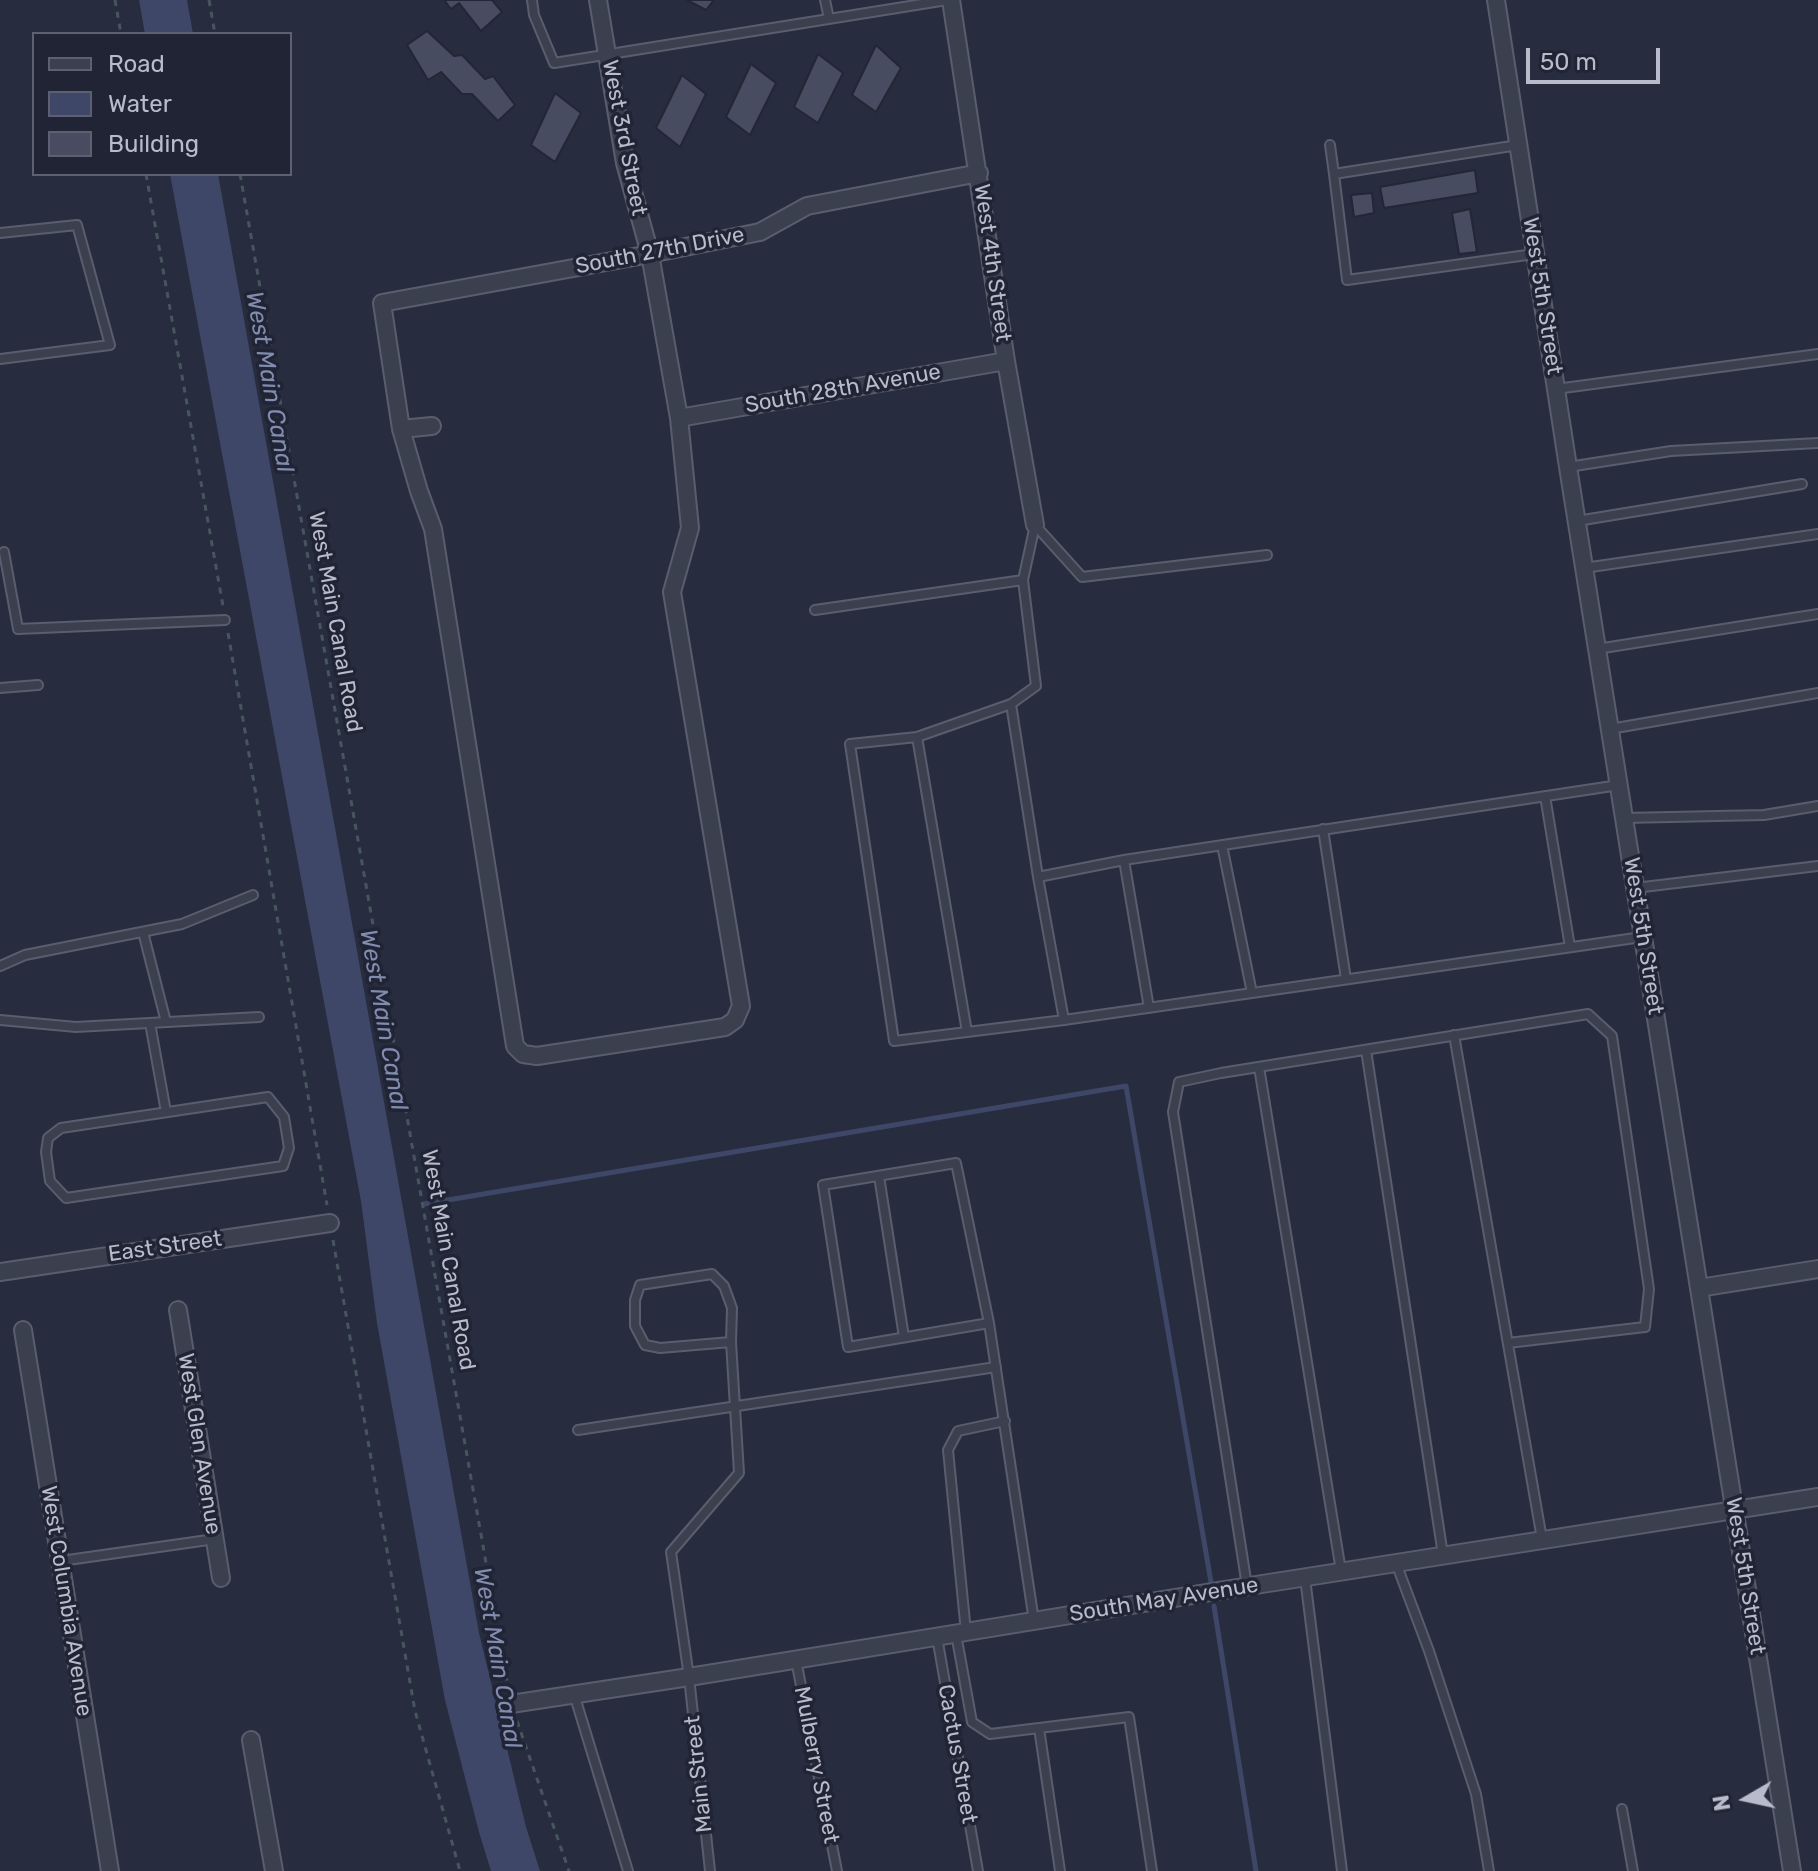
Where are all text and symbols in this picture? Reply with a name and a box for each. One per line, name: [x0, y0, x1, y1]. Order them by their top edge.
legend: [32, 32, 292, 176]
scale bar: [1530, 32, 1664, 82]
text: 50 m: [1540, 48, 1597, 76]
text: Road: [108, 50, 165, 78]
street label: West 3rd Street: [596, 58, 652, 218]
text: Water: [108, 90, 172, 118]
text: Building: [108, 130, 199, 158]
street label: West 4th Street: [968, 182, 1016, 344]
street label: West 5th Street: [1517, 216, 1567, 376]
street label: South 27th Drive: [573, 222, 747, 280]
water label: West Main Canal: [239, 289, 299, 475]
street label: South 28th Avenue: [743, 359, 943, 419]
street label: West Main Canal Road: [303, 510, 367, 734]
street label: West 5th Street: [1618, 856, 1668, 1016]
water label: West Main Canal: [353, 927, 413, 1113]
street label: West Main Canal Road: [416, 1148, 480, 1372]
street label: East Street: [107, 1226, 223, 1268]
street label: West Glen Avenue: [172, 1352, 226, 1536]
street label: West Columbia Avenue: [35, 1484, 97, 1718]
street label: West 5th Street: [1720, 1496, 1770, 1656]
water label: West Main Canal: [467, 1565, 527, 1751]
street label: South May Avenue: [1068, 1572, 1260, 1628]
street label: Cactus Street: [932, 1682, 982, 1826]
street label: Mulberry Street: [788, 1684, 844, 1846]
street label: Main Street: [680, 1714, 718, 1834]
north arrow: [1706, 1759, 1786, 1839]
text: N: [1707, 1793, 1736, 1813]

